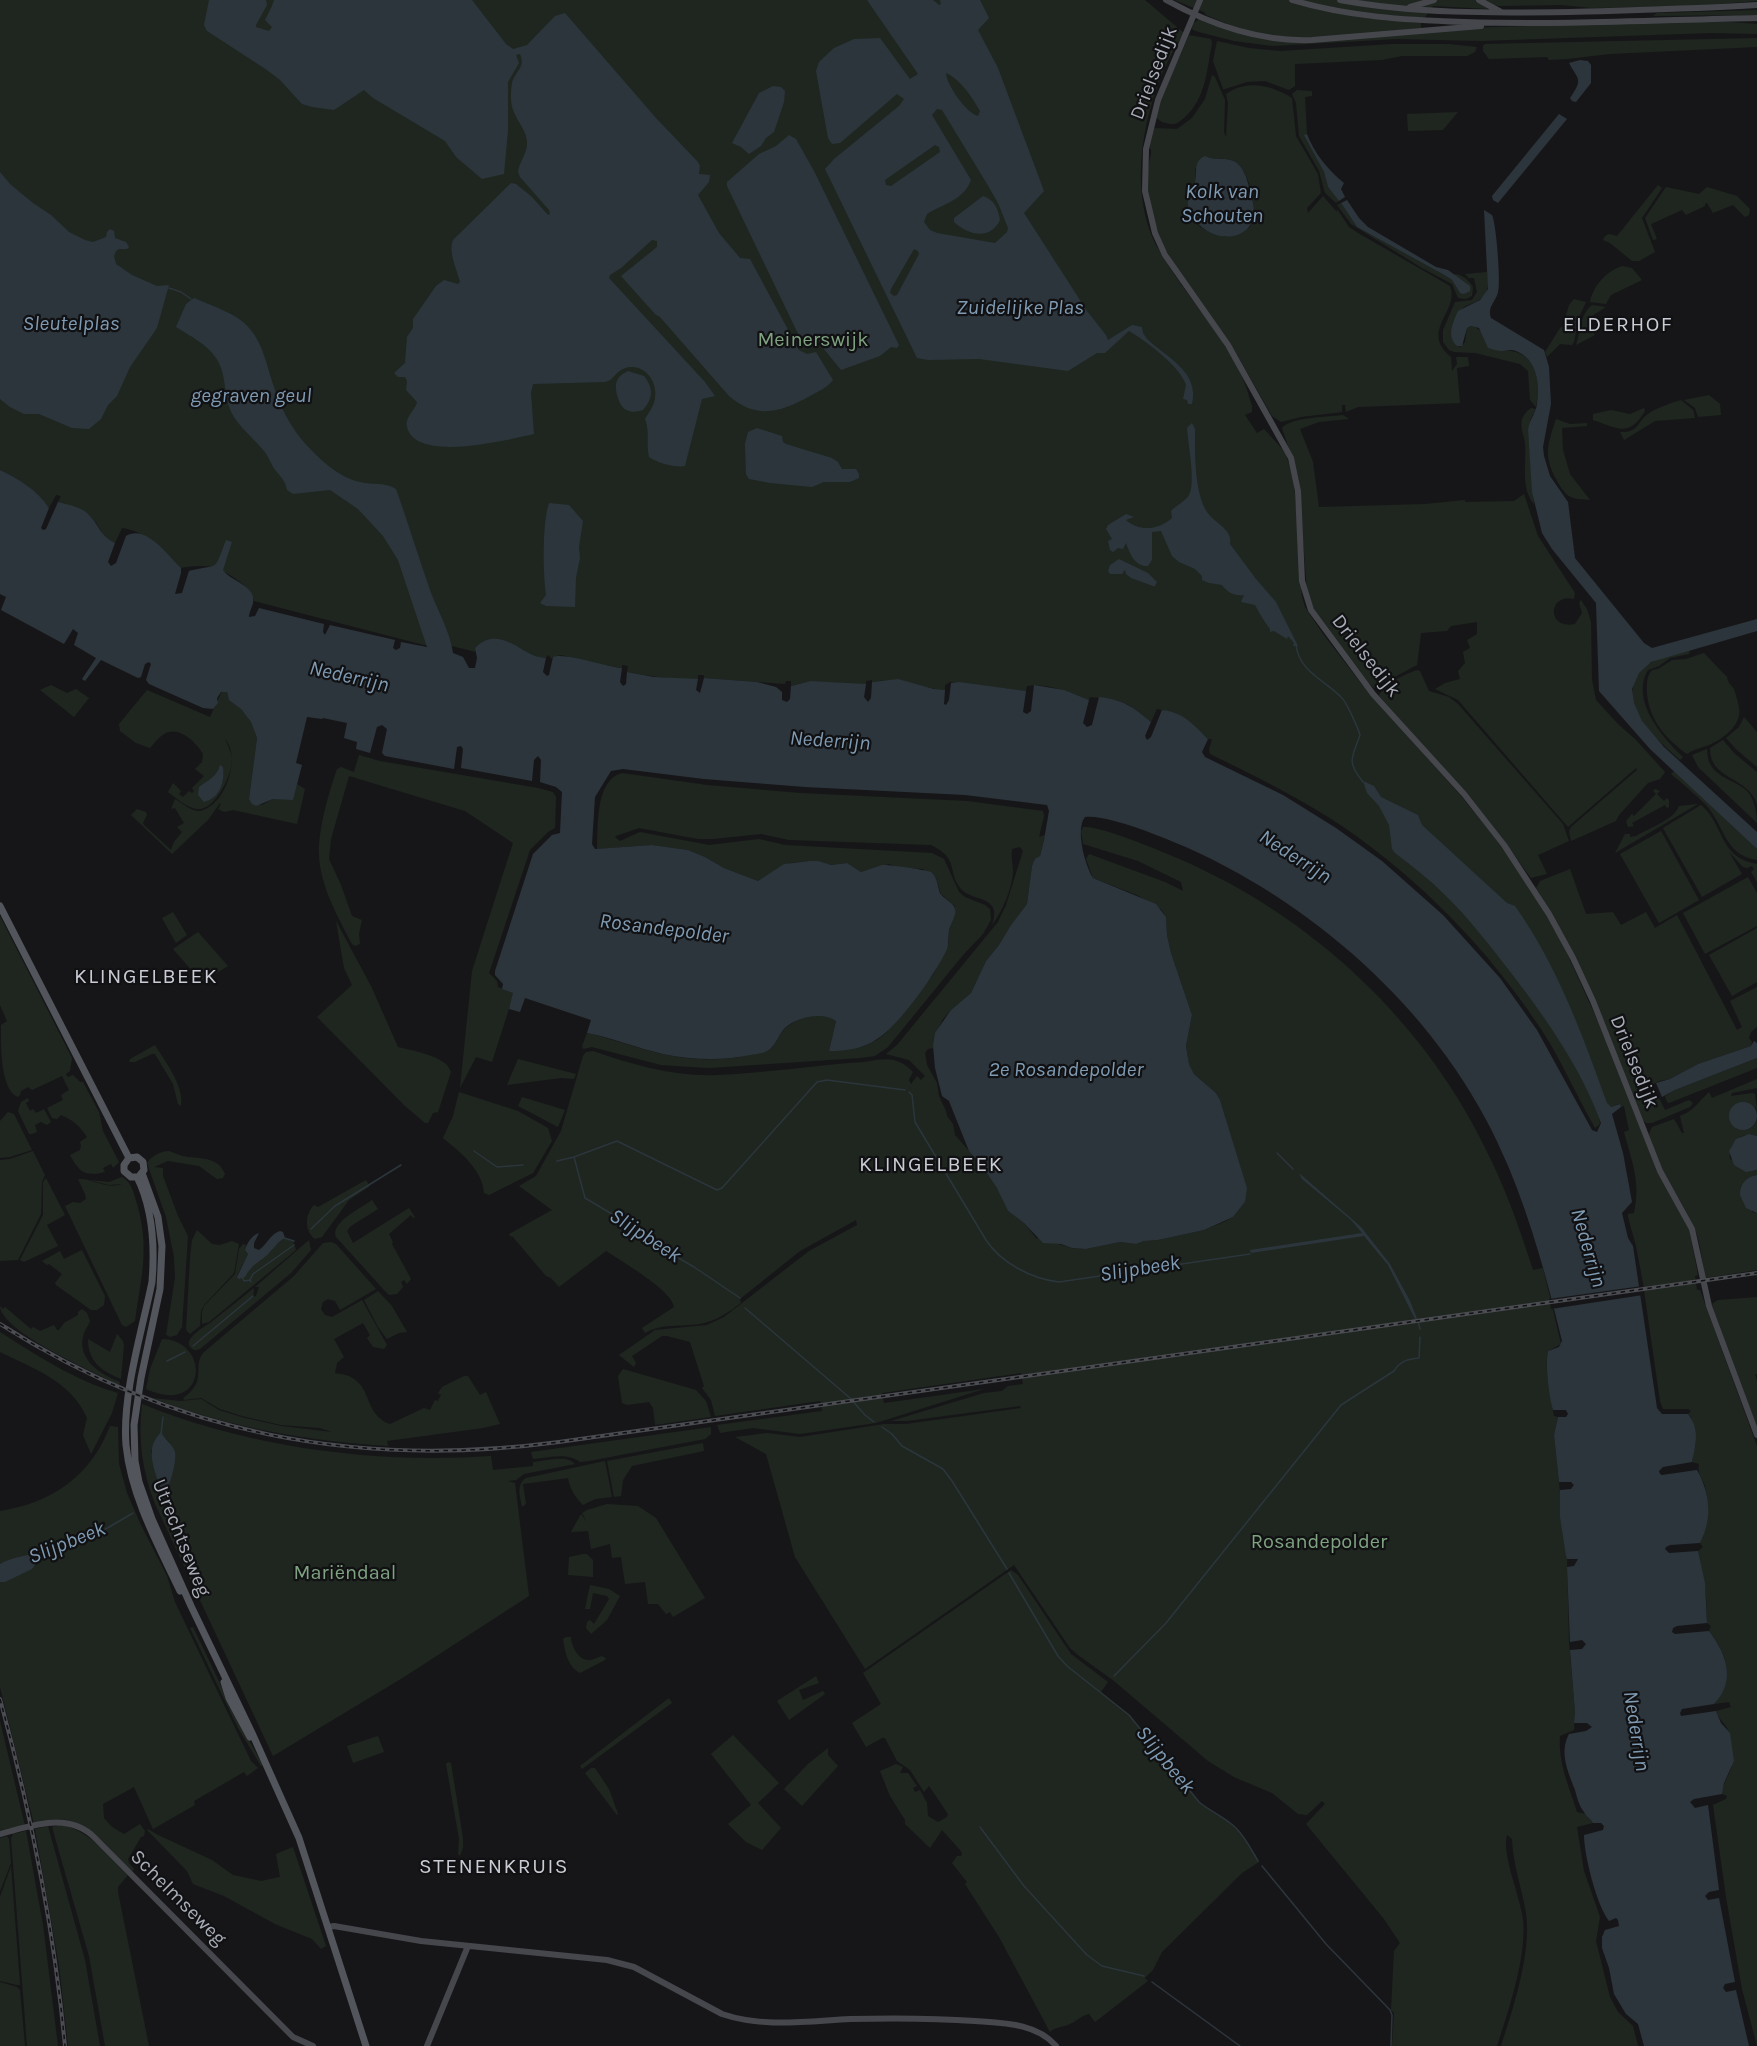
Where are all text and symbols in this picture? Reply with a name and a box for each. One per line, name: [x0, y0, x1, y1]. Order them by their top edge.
street label: Drielsedijk: [1125, 23, 1183, 123]
water label: Kolk van Schouten: [1181, 179, 1263, 229]
water label: Zuidelijke Plas: [956, 295, 1084, 321]
water label: Sleutelplas: [22, 311, 120, 337]
district label: ELDERHOF: [1563, 312, 1673, 338]
park label: Meinerswijk: [757, 328, 869, 352]
water label: gegraven geul: [190, 383, 312, 409]
street label: Drielsedijk: [1326, 610, 1406, 702]
water label: Nederrijn: [307, 656, 391, 698]
water label: Nederrijn: [789, 726, 871, 756]
water label: Nederrijn: [1254, 824, 1336, 890]
water label: Rosandepolder: [598, 909, 730, 949]
district label: KLINGELBEEK: [74, 964, 218, 990]
street label: Drielsedijk: [1604, 1012, 1664, 1112]
water label: 2e Rosandepolder: [989, 1057, 1143, 1083]
district label: KLINGELBEEK: [859, 1152, 1003, 1178]
water label: Slijpbeek: [604, 1203, 686, 1269]
water label: Nederrijn: [1565, 1206, 1611, 1290]
water label: Slijpbeek: [1098, 1250, 1182, 1288]
street label: Utrechtseweg: [146, 1476, 216, 1600]
water label: Slijpbeek: [25, 1516, 109, 1570]
park label: Rosandepolder: [1251, 1530, 1387, 1554]
park label: Mariëndaal: [294, 1561, 396, 1585]
water label: Nederrijn: [1617, 1689, 1655, 1773]
water label: Slijpbeek: [1130, 1721, 1200, 1799]
street label: Schelmseweg: [125, 1845, 231, 1951]
district label: STENENKRUIS: [419, 1854, 569, 1880]

